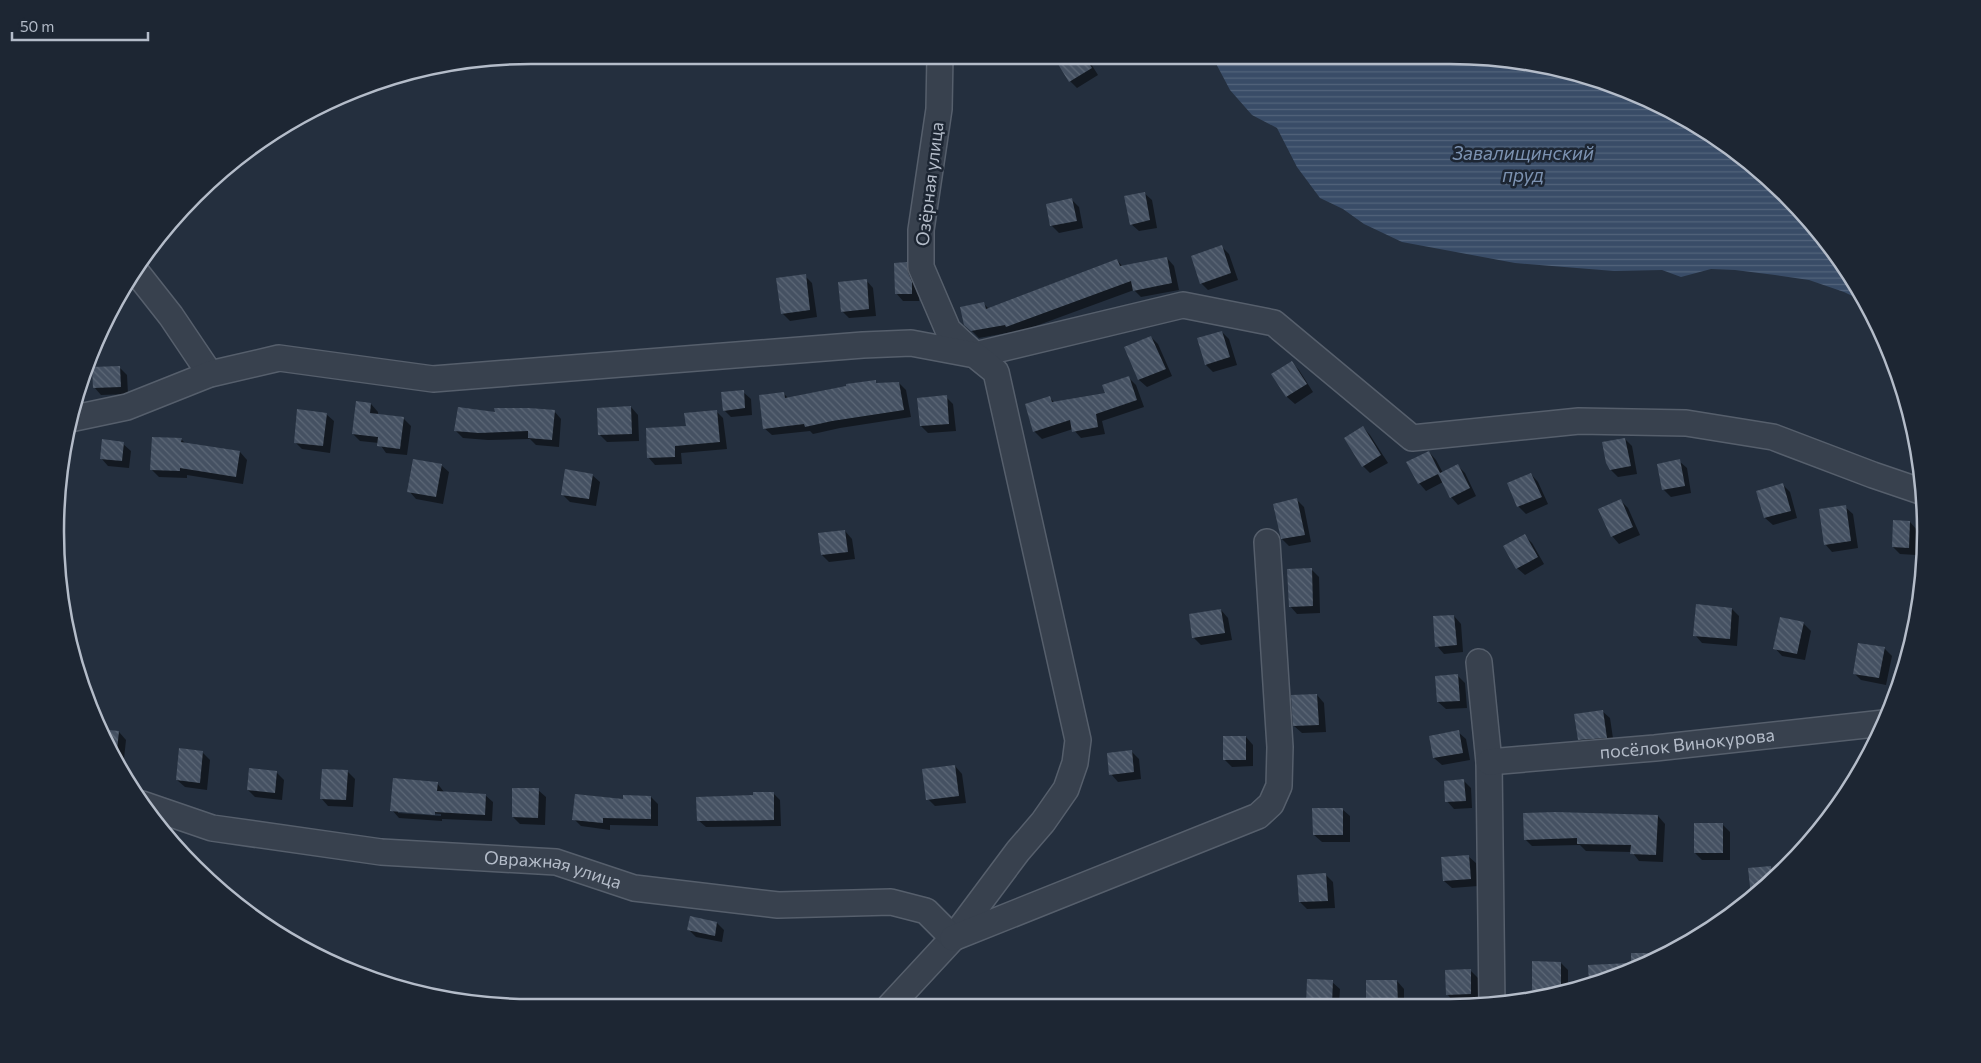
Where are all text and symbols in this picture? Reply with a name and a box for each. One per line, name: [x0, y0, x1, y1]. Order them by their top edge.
scale bar: [12, 10, 149, 42]
text: 50 m: [20, 17, 54, 35]
street label: Озёрная улица: [910, 120, 948, 247]
water label: Завалищинский пруд: [1452, 141, 1594, 186]
street label: посёлок Винокурова: [1599, 723, 1776, 763]
street label: Овражная улица: [483, 846, 624, 893]

